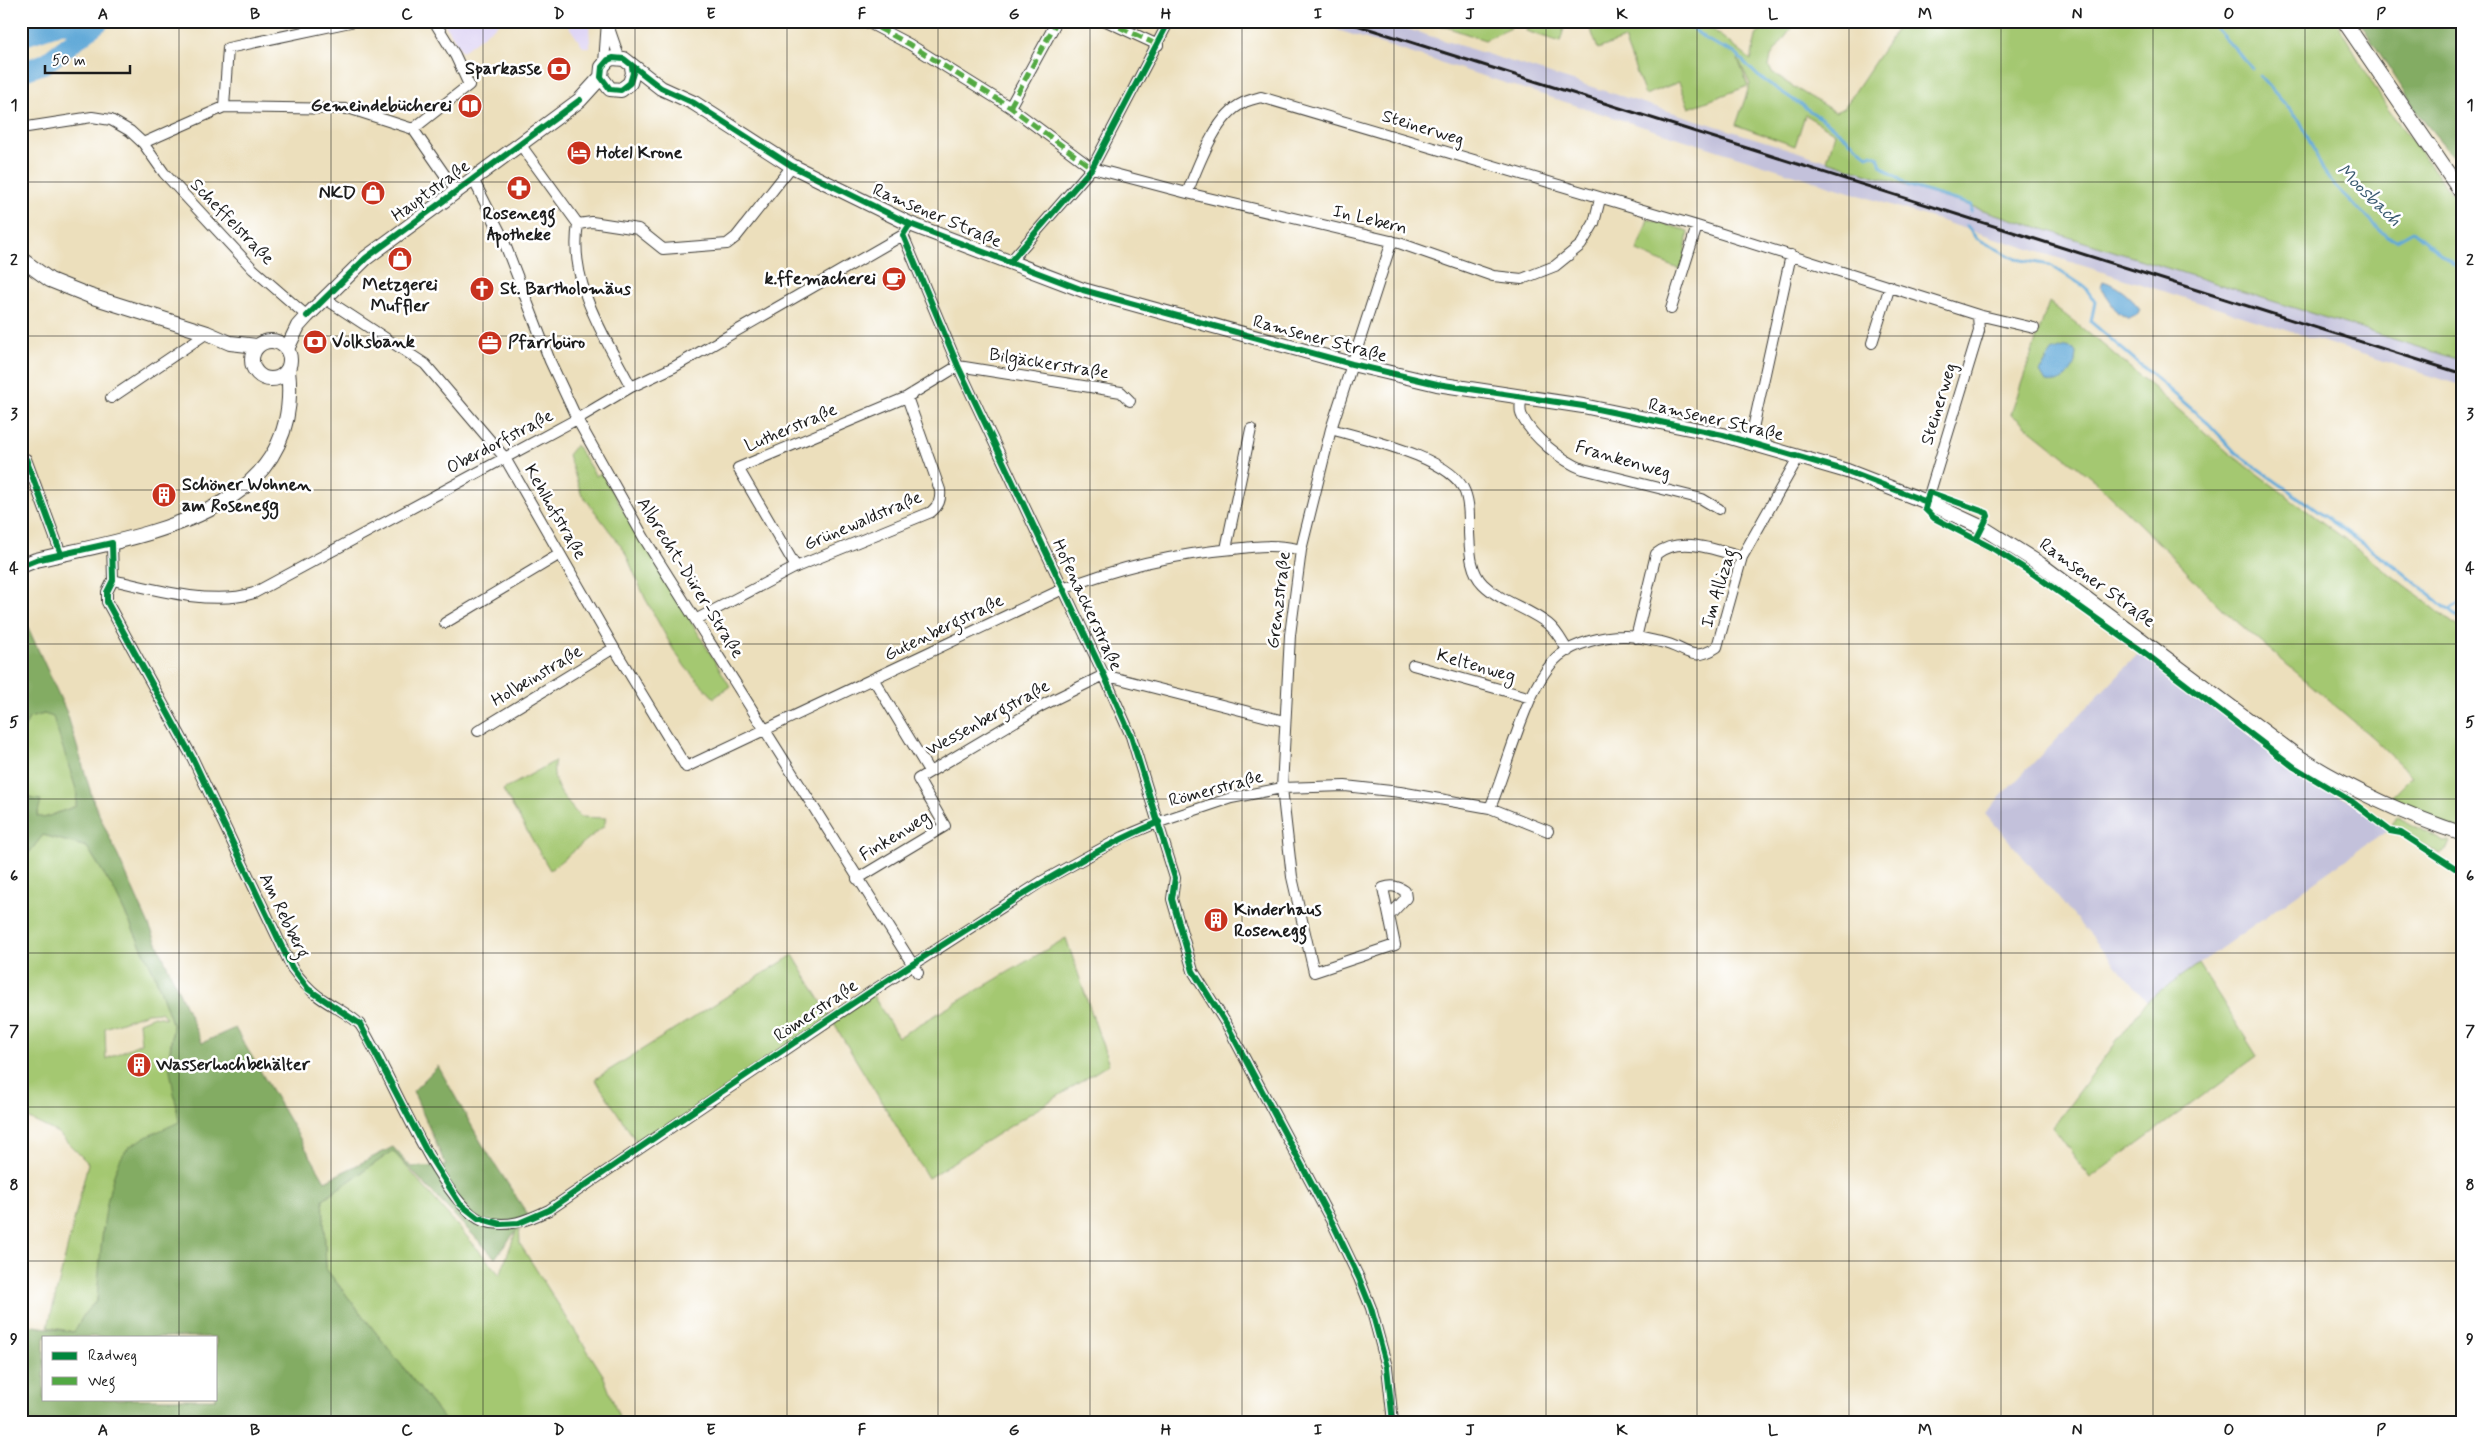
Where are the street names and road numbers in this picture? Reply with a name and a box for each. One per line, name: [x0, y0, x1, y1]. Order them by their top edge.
street label: Steinerweg: [1379, 104, 1467, 152]
street label: Hauptstraße: [387, 154, 475, 228]
street label: Scheffelstraße: [185, 173, 280, 271]
street label: Ramsener Straße: [869, 178, 1005, 254]
street label: In Lebern: [1330, 199, 1410, 241]
street label: Ramsener Straße: [1250, 310, 1390, 368]
street label: Bilgäckerstraße: [987, 343, 1111, 386]
street label: Steinerweg: [1915, 360, 1963, 448]
street label: Ramsener Straße: [1646, 393, 1786, 447]
street label: Lutherstraße: [741, 398, 841, 458]
street label: Oberdorfstraße: [442, 404, 558, 480]
street label: Frankenweg: [1572, 435, 1674, 485]
street label: Kehlhofstraße: [518, 460, 592, 564]
street label: Grünewaldstraße: [800, 485, 926, 557]
street label: Albrecht-Dürer-Straße: [631, 493, 749, 663]
street label: Ramsener Straße: [2034, 533, 2160, 633]
street label: Hofenackerstraße: [1046, 535, 1128, 675]
street label: Im Allizag: [1696, 546, 1744, 631]
street label: Grenzstraße: [1261, 550, 1297, 650]
street label: Gutenbergstraße: [880, 589, 1009, 669]
street label: Holbeinstraße: [487, 639, 587, 713]
street label: Keltenweg: [1433, 643, 1518, 690]
street label: Wessenbergstraße: [922, 674, 1055, 764]
street label: Römerstraße: [1166, 765, 1266, 813]
street label: Finkenweg: [855, 805, 935, 868]
street label: Am Rebberg: [251, 869, 315, 964]
street label: Römerstraße: [769, 974, 863, 1048]

